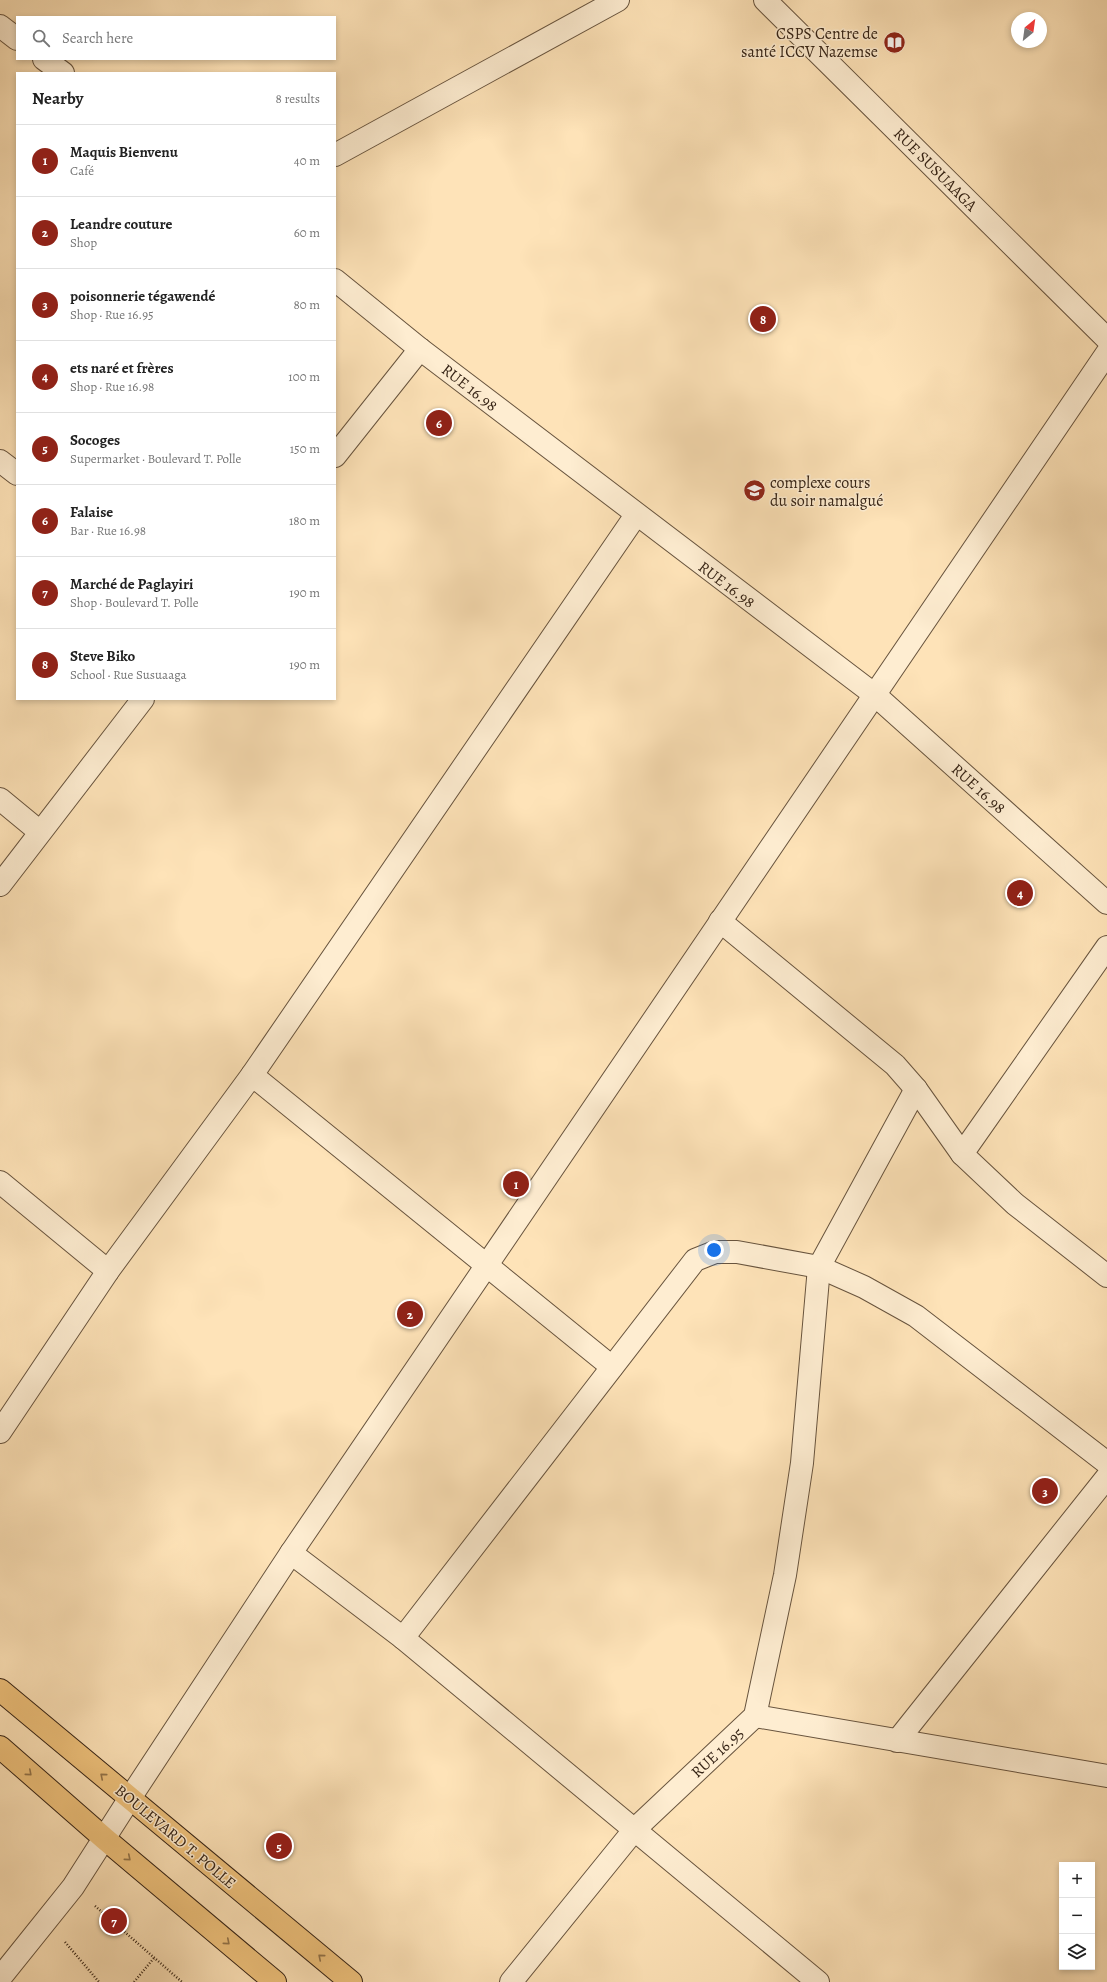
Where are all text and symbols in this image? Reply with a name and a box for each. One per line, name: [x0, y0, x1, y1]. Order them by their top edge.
north arrow: [1011, 12, 1047, 48]
search box: [16, 16, 336, 60]
place label: CSPS Centre de santé ICCV Nazemse: [741, 23, 878, 63]
icon: search: [30, 27, 52, 49]
text: Search here: [62, 28, 133, 48]
library icon: CSPS Centre de santé ICCV Nazemse: [881, 29, 907, 55]
text: Nearby: [32, 87, 83, 110]
text: 8 results: [276, 90, 320, 107]
street label: RUE SUSUAAGA: [889, 123, 982, 217]
text: Maquis Bienvenu: [70, 142, 178, 162]
text: 1: [43, 152, 47, 169]
text: 40 m: [294, 152, 320, 169]
text: Café: [70, 162, 94, 179]
text: Leandre couture: [70, 214, 172, 234]
text: 2: [42, 224, 48, 241]
text: 60 m: [294, 224, 320, 241]
text: Shop: [70, 234, 97, 251]
text: poisonnerie tégawendé: [70, 286, 215, 306]
text: 3: [42, 296, 48, 313]
text: 80 m: [293, 296, 320, 313]
pin: 8: [750, 304, 776, 334]
text: Shop · Rue 16.95: [70, 306, 154, 323]
text: ets naré et frères: [70, 358, 174, 378]
street label: RUE 16.98: [437, 359, 502, 417]
text: 4: [42, 368, 48, 385]
text: 100 m: [288, 368, 320, 385]
text: Shop · Rue 16.98: [70, 378, 154, 395]
pin: 6: [426, 408, 452, 438]
text: Socoges: [70, 430, 120, 450]
text: 5: [42, 440, 48, 457]
text: 150 m: [290, 440, 320, 457]
text: Supermarket · Boulevard T. Polle: [70, 450, 241, 467]
place label: complexe cours du soir namalgué: [770, 472, 883, 512]
school or university icon: complexe cours du soir namalgué: [741, 478, 767, 504]
text: Falaise: [70, 502, 113, 522]
text: 6: [42, 512, 48, 529]
text: 180 m: [289, 512, 320, 529]
text: Bar · Rue 16.98: [70, 522, 146, 539]
street label: RUE 16.98: [694, 556, 759, 613]
text: Marché de Paglayiri: [70, 574, 194, 594]
text: 7: [42, 584, 48, 601]
text: 190 m: [289, 584, 320, 601]
text: Shop · Boulevard T. Polle: [70, 594, 199, 611]
text: Steve Biko: [70, 646, 135, 666]
text: 8: [42, 656, 48, 673]
text: 190 m: [289, 656, 320, 673]
text: School · Rue Susuaaga: [70, 666, 187, 683]
street label: RUE 16.98: [947, 759, 1010, 819]
pin: 4: [1007, 878, 1033, 908]
pin: 1: [503, 1169, 529, 1199]
your location: [704, 1240, 724, 1260]
pin: 2: [397, 1299, 423, 1329]
pin: 3: [1032, 1476, 1058, 1506]
street label: RUE 16.95: [686, 1722, 749, 1783]
one-way arrow: [25, 1768, 32, 1775]
one-way arrow: [100, 1773, 107, 1780]
street label: BOULEVARD T. POLLE: [110, 1780, 240, 1894]
pin: 5: [266, 1831, 292, 1861]
one-way arrow: [123, 1854, 130, 1861]
map controls: [1059, 1862, 1095, 1970]
button: +: [1059, 1862, 1095, 1898]
button: −: [1059, 1898, 1095, 1934]
pin: 7: [101, 1906, 127, 1936]
button: layers: [1059, 1934, 1095, 1970]
one-way arrow: [223, 1937, 230, 1944]
one-way arrow: [319, 1955, 326, 1962]

